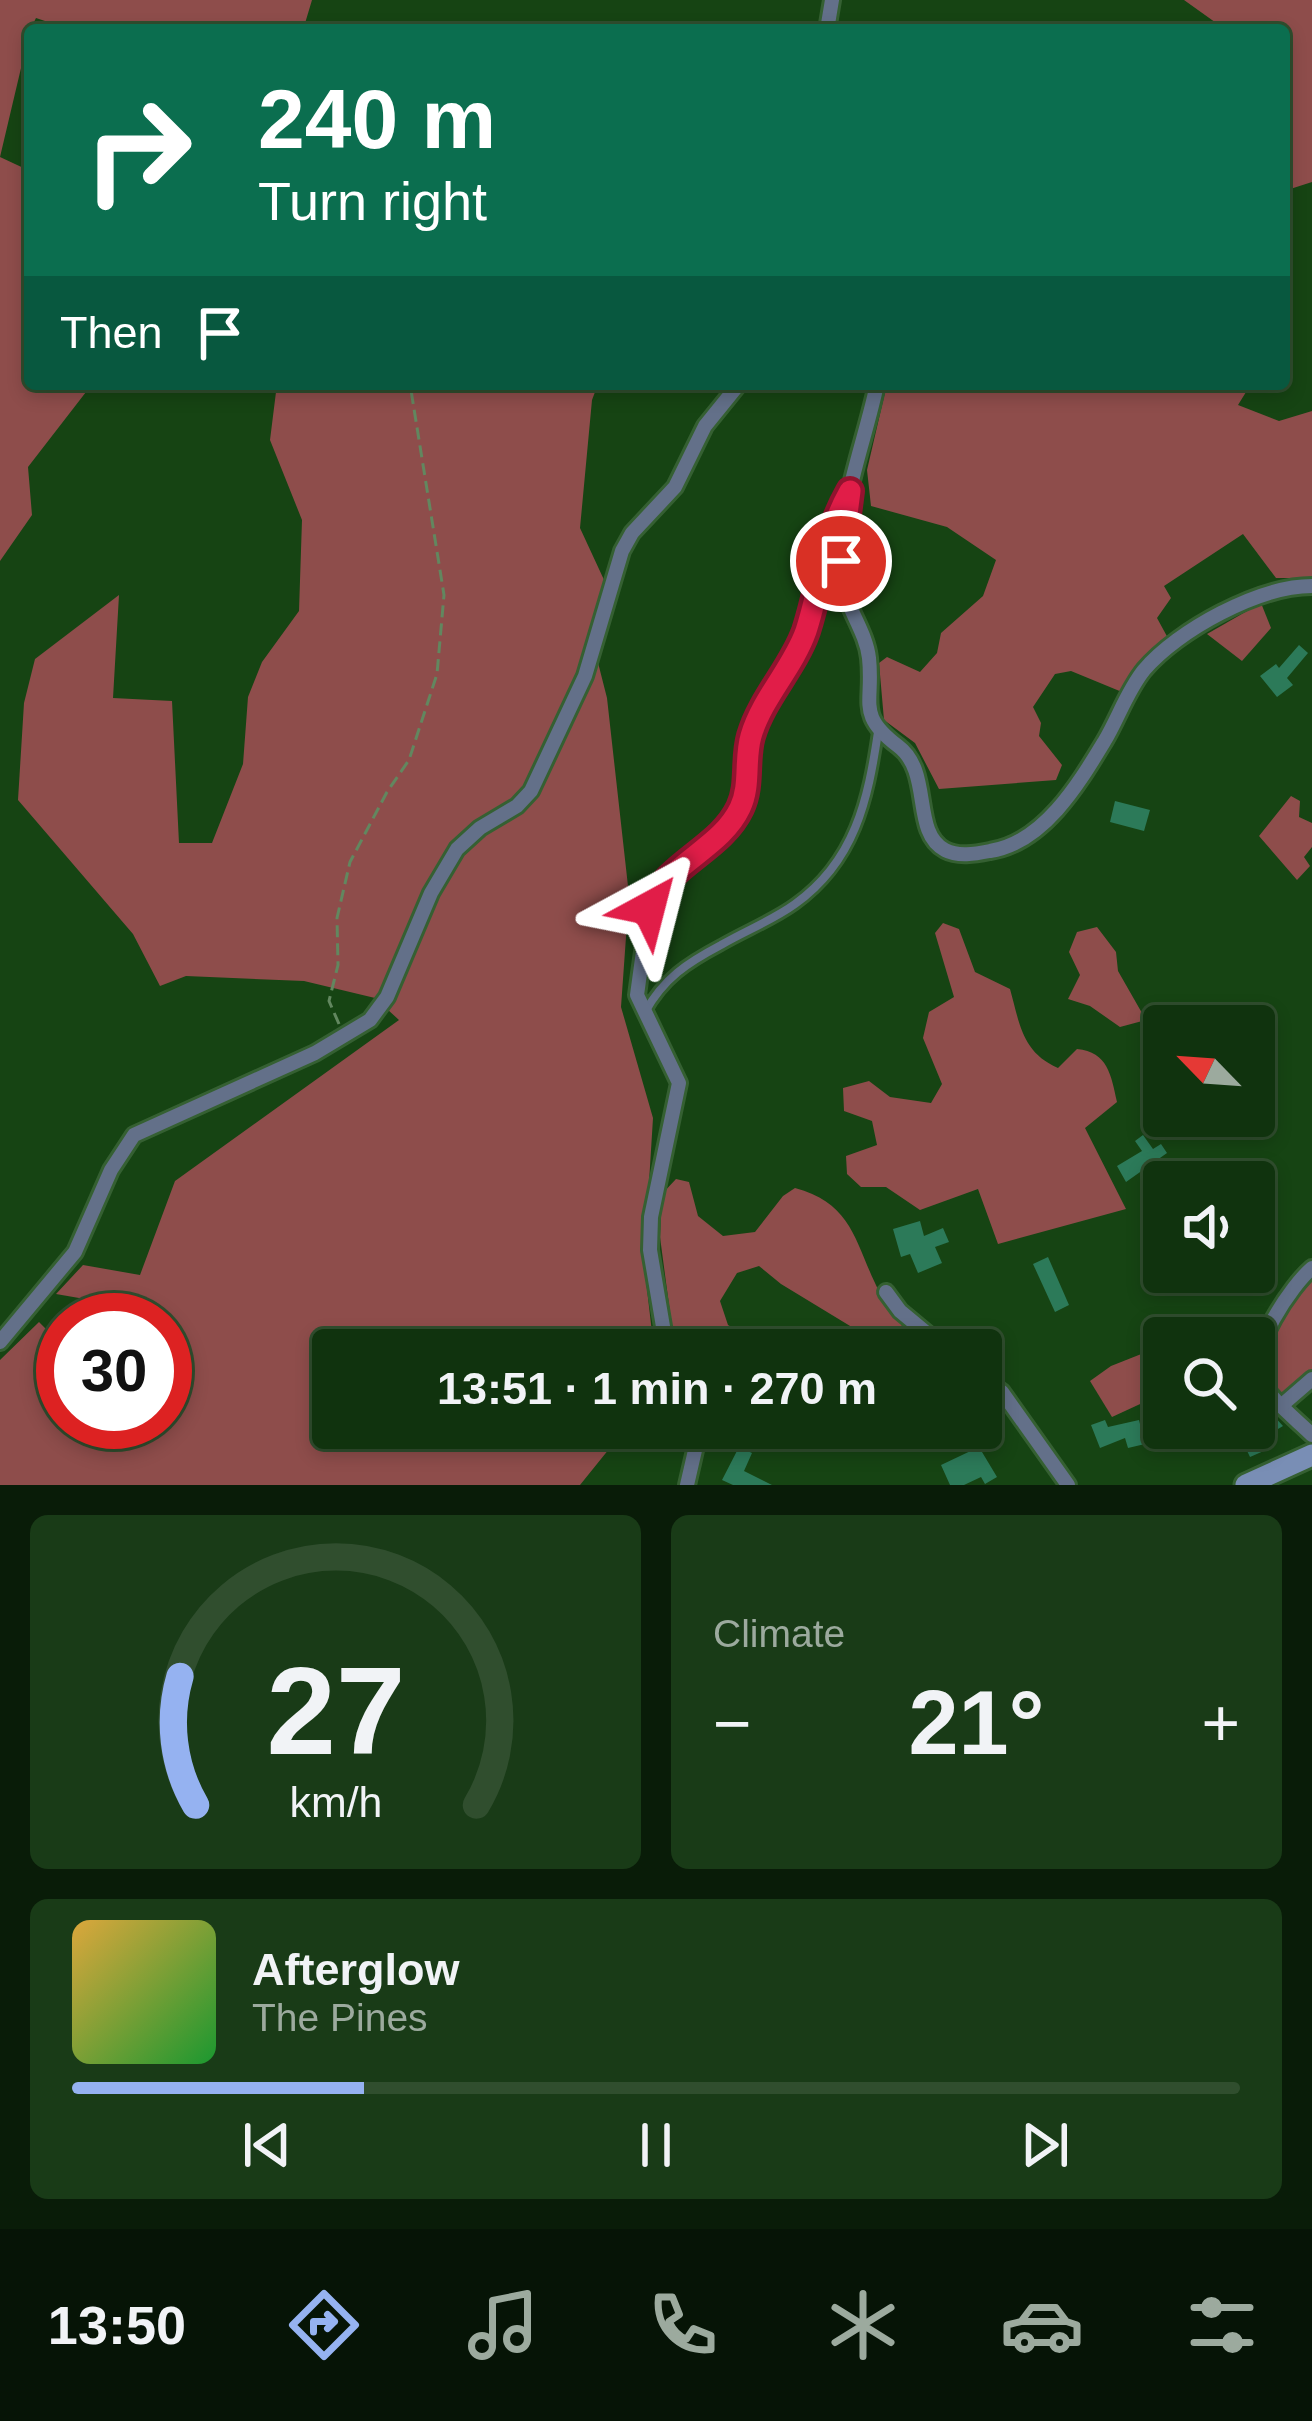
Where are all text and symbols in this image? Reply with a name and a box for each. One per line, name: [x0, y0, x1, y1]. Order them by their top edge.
icon: right: [60, 72, 216, 228]
text: 240 m: [258, 72, 496, 166]
text: Turn right: [258, 171, 487, 231]
icon: arrive: [187, 300, 253, 366]
text: Then: [60, 307, 163, 358]
pin: [790, 510, 892, 612]
icon: arrive: [808, 528, 874, 594]
position arrow: [586, 845, 712, 971]
north arrow: [1143, 1005, 1275, 1137]
map controls: [1143, 1005, 1275, 1449]
button: sound: [1143, 1161, 1275, 1293]
speed limit sign: 30: [36, 1293, 192, 1449]
button: search: [1143, 1317, 1275, 1449]
text: 13:51 · 1 min · 270 m: [437, 1363, 877, 1414]
text: Climate: [713, 1612, 845, 1655]
text: 27: [266, 1641, 405, 1780]
text: 21°: [908, 1673, 1045, 1773]
text: −: [713, 1686, 752, 1760]
text: +: [1201, 1686, 1240, 1760]
text: km/h: [289, 1778, 382, 1826]
text: Afterglow: [252, 1944, 460, 1995]
text: The Pines: [252, 1996, 428, 2039]
icon: previous: [234, 2112, 300, 2178]
icon: pause: [623, 2112, 689, 2178]
icon: next: [1012, 2112, 1078, 2178]
icon: directions: [282, 2283, 366, 2367]
icon: music: [461, 2283, 545, 2367]
icon: phone: [641, 2283, 725, 2367]
icon: climate: [821, 2283, 905, 2367]
icon: car: [1000, 2283, 1084, 2367]
icon: filters: [1180, 2283, 1264, 2367]
text: 13:50: [48, 2295, 186, 2355]

